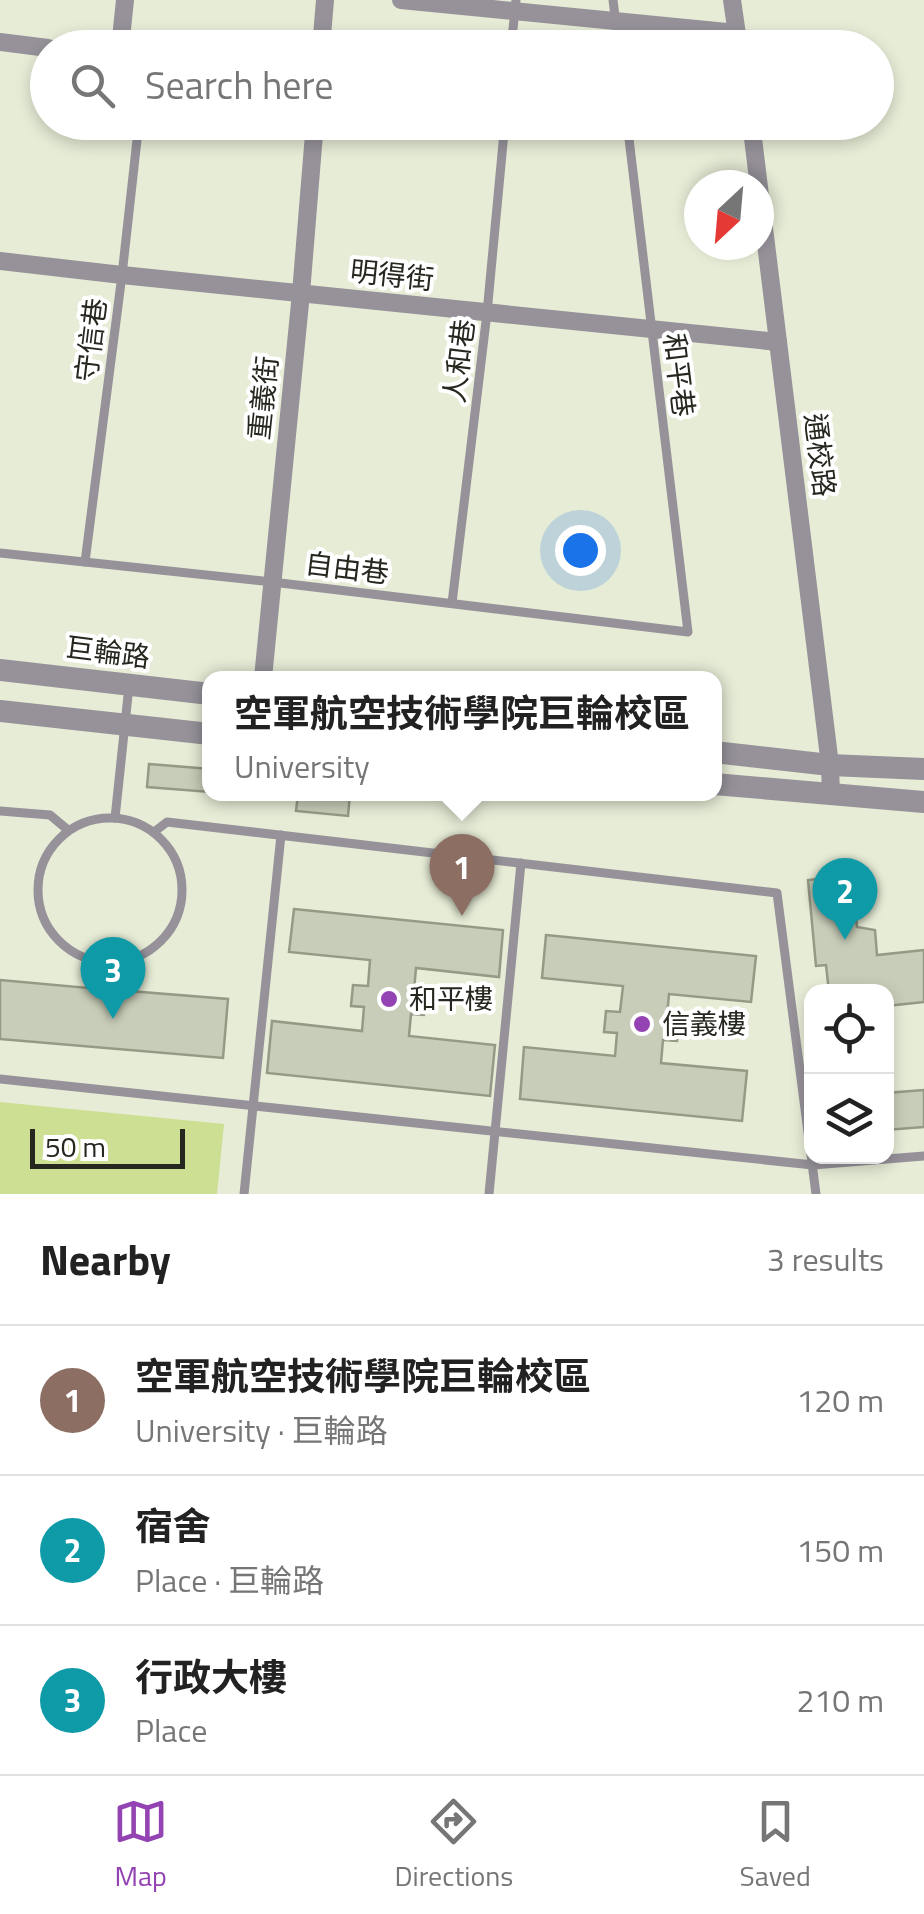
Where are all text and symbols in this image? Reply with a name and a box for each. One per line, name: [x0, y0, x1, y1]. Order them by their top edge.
search box: [30, 30, 894, 140]
text: Search here: [145, 56, 333, 114]
icon: search: [65, 58, 120, 113]
north arrow: [684, 170, 774, 260]
street label: 明得街: [348, 249, 436, 300]
street label: 守信巷: [64, 296, 117, 384]
street label: 人和巷: [432, 317, 485, 405]
street label: 和平巷: [653, 331, 706, 419]
street label: 重義街: [237, 354, 288, 442]
street label: 通校路: [794, 411, 847, 499]
your location: [555, 525, 606, 576]
street label: 自由巷: [303, 541, 391, 594]
street label: 巨輪路: [64, 625, 152, 678]
popup: [202, 671, 722, 801]
text: 空軍航空技術學院巨輪校區: [234, 684, 690, 742]
text: University: [234, 742, 370, 790]
pin: 1: [430, 834, 494, 916]
pin: 2: [812, 858, 878, 940]
pin: 3: [80, 936, 146, 1019]
place label: 和平樓: [409, 977, 493, 1020]
map controls: [804, 984, 894, 1164]
button: locate: [804, 984, 894, 1074]
marker: 和平樓: [378, 988, 400, 1010]
place label: 信義樓: [662, 1002, 746, 1045]
marker: 信義樓: [631, 1013, 653, 1035]
button: layers: [804, 1074, 894, 1164]
scale bar: [30, 1124, 185, 1168]
text: 50 m: [45, 1125, 106, 1168]
text: Nearby: [40, 1227, 171, 1291]
text: 3 results: [767, 1235, 884, 1283]
text: 空軍航空技術學院巨輪校區: [135, 1347, 591, 1405]
text: 1: [64, 1376, 81, 1424]
text: 120 m: [796, 1376, 884, 1424]
text: University · 巨輪路: [135, 1406, 388, 1454]
text: 宿舍: [135, 1497, 211, 1555]
text: 2: [64, 1526, 81, 1574]
text: 150 m: [796, 1526, 884, 1574]
text: Place · 巨輪路: [135, 1556, 324, 1604]
text: 行政大樓: [135, 1648, 287, 1706]
text: 3: [64, 1676, 81, 1724]
text: 210 m: [796, 1676, 884, 1724]
text: Place: [135, 1706, 207, 1754]
tab: Map: [113, 1794, 168, 1897]
tab: Directions: [394, 1794, 513, 1897]
tab: Saved: [740, 1794, 811, 1897]

